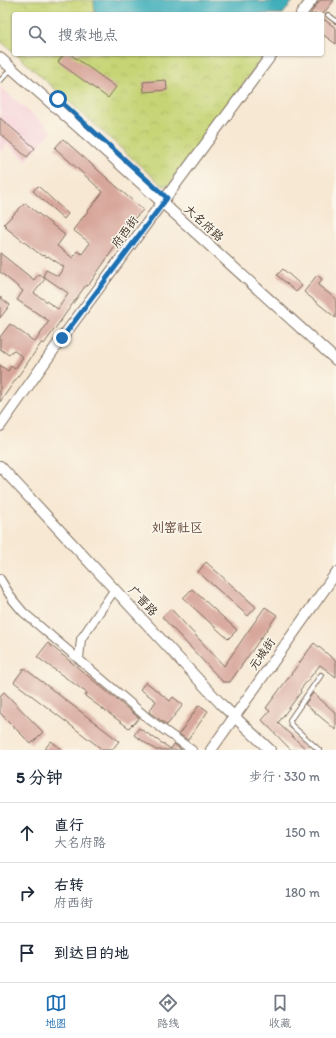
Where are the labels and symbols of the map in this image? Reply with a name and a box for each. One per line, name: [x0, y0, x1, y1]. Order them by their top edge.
route start: [49, 90, 67, 108]
street label: 大名府路: [181, 202, 227, 244]
street label: 府西街: [109, 213, 141, 251]
route end: [53, 329, 71, 347]
district label: 刘窑社区: [151, 520, 203, 535]
street label: 广晋路: [126, 583, 160, 619]
street label: 元城街: [246, 635, 278, 673]

